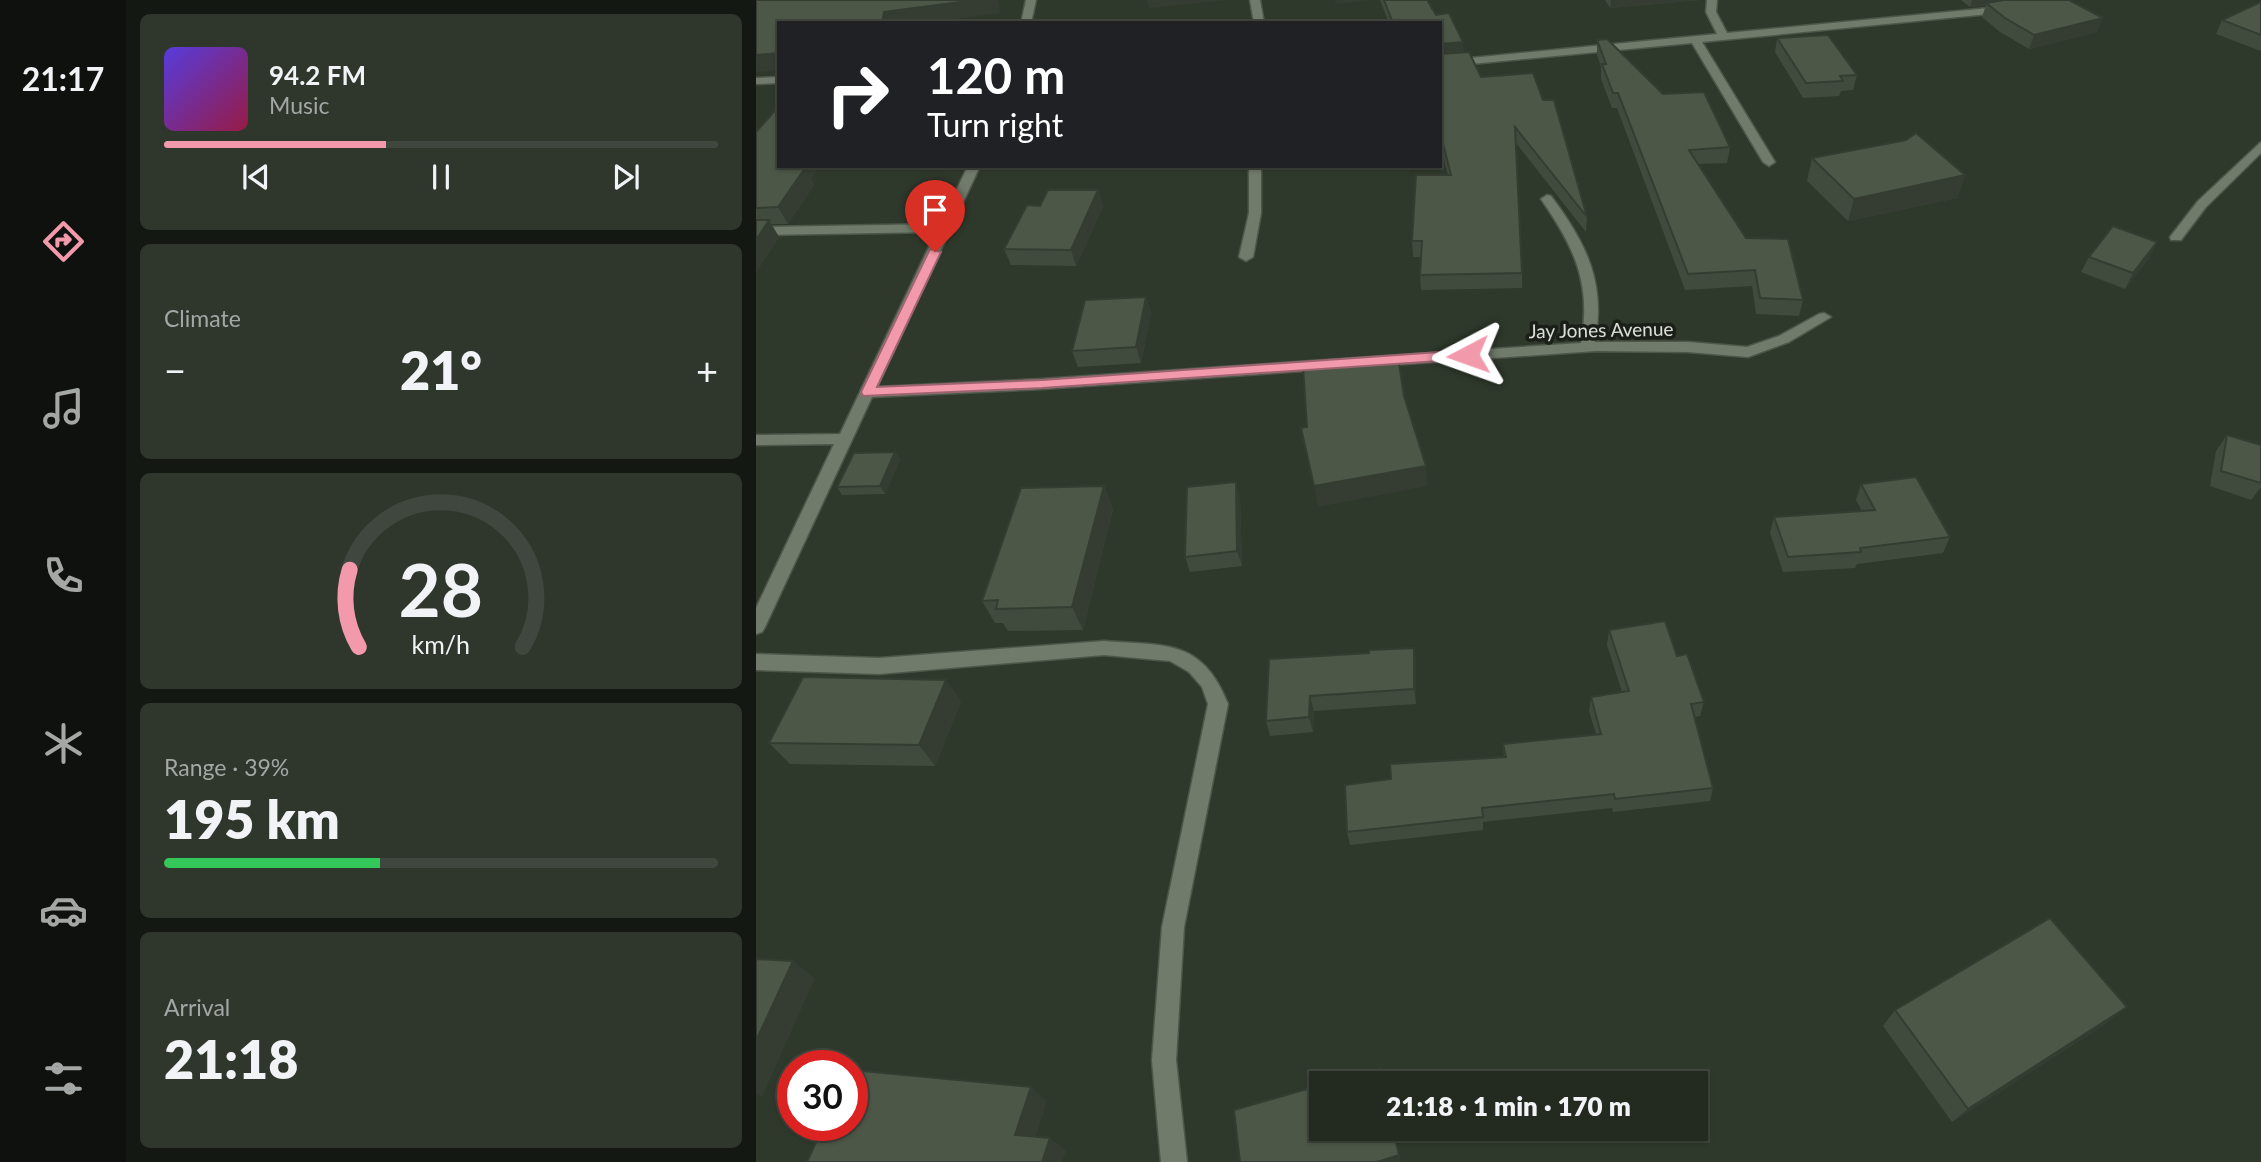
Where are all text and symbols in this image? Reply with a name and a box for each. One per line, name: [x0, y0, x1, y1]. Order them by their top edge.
text: 120 m: [927, 46, 1065, 104]
icon: right: [812, 49, 903, 140]
text: 21:17: [22, 59, 104, 98]
text: 94.2 FM: [269, 59, 366, 91]
text: Music: [269, 91, 329, 119]
text: Turn right: [927, 105, 1063, 144]
icon: previous: [237, 158, 275, 196]
icon: pause: [422, 158, 460, 196]
icon: next: [607, 158, 645, 196]
pin: [905, 180, 965, 252]
icon: arrive: [916, 191, 954, 229]
icon: directions: [39, 217, 88, 266]
text: Climate: [164, 304, 241, 332]
street label: Jay Jones Avenue: [1528, 317, 1674, 342]
position arrow: [1431, 318, 1505, 392]
text: 21°: [400, 339, 482, 401]
text: −: [164, 347, 186, 393]
text: +: [696, 347, 718, 393]
icon: music: [39, 384, 88, 433]
text: 28: [399, 545, 483, 633]
icon: phone: [39, 551, 88, 600]
text: km/h: [412, 629, 470, 659]
icon: climate: [39, 719, 88, 768]
text: Range · 39%: [164, 753, 289, 781]
text: 195 km: [164, 788, 340, 850]
icon: car: [39, 886, 88, 935]
text: Arrival: [164, 993, 230, 1021]
text: 21:18: [164, 1028, 298, 1090]
speed limit sign: 30: [777, 1050, 868, 1141]
icon: filters: [39, 1054, 88, 1103]
text: 21:18 · 1 min · 170 m: [1386, 1090, 1631, 1122]

